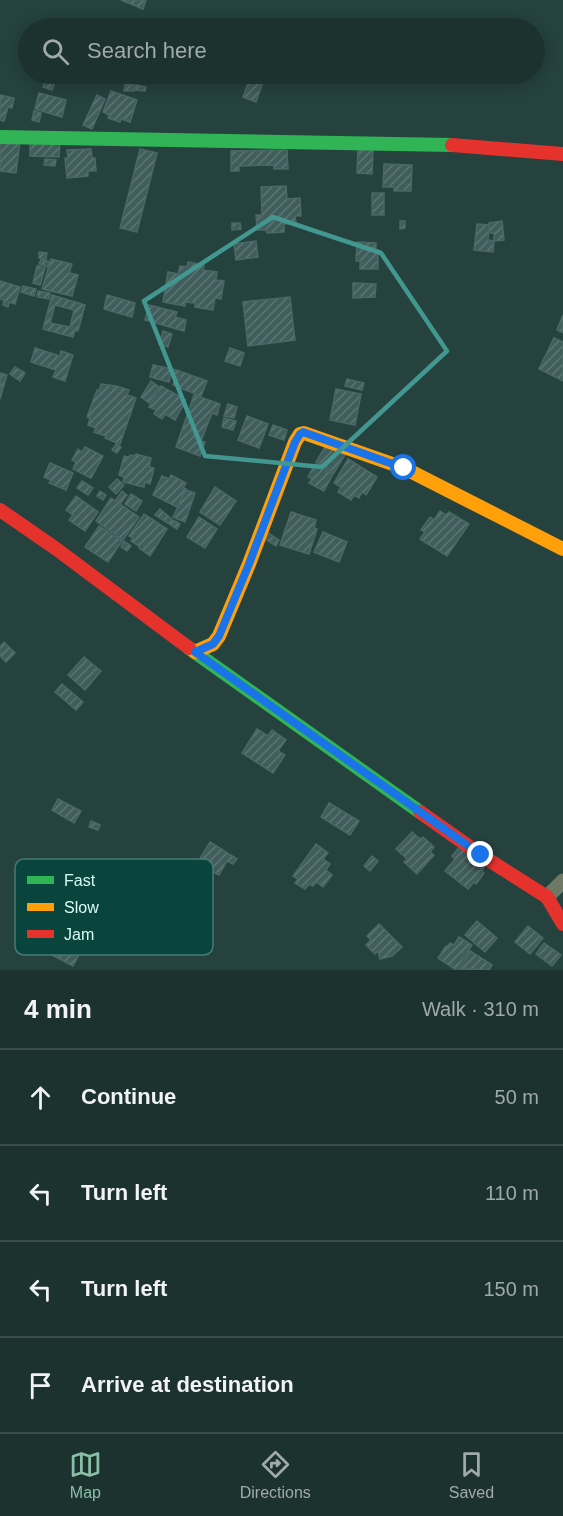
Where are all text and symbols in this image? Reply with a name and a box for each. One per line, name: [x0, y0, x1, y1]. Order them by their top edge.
search box: [18, 18, 545, 84]
icon: search: [39, 35, 72, 68]
text: Search here: [87, 38, 207, 63]
route start: [390, 454, 416, 480]
route end: [467, 841, 493, 867]
legend: [15, 859, 213, 955]
text: Fast: [64, 872, 96, 889]
text: Slow: [64, 899, 99, 916]
text: Jam: [64, 926, 94, 943]
text: 4 min: [24, 994, 92, 1024]
text: Walk · 310 m: [422, 998, 539, 1020]
icon: ahead: [24, 1081, 57, 1114]
text: Continue: [81, 1084, 176, 1109]
text: 50 m: [495, 1086, 539, 1108]
icon: left: [24, 1177, 57, 1210]
text: Turn left: [81, 1180, 167, 1205]
text: 110 m: [485, 1182, 539, 1204]
icon: left: [24, 1273, 57, 1306]
text: Turn left: [81, 1276, 167, 1301]
text: 150 m: [483, 1278, 539, 1300]
icon: arrive: [24, 1369, 57, 1402]
text: Arrive at destination: [81, 1372, 294, 1397]
tab: Map: [69, 1448, 102, 1502]
tab: Directions: [240, 1448, 311, 1502]
tab: Saved: [449, 1448, 494, 1502]

